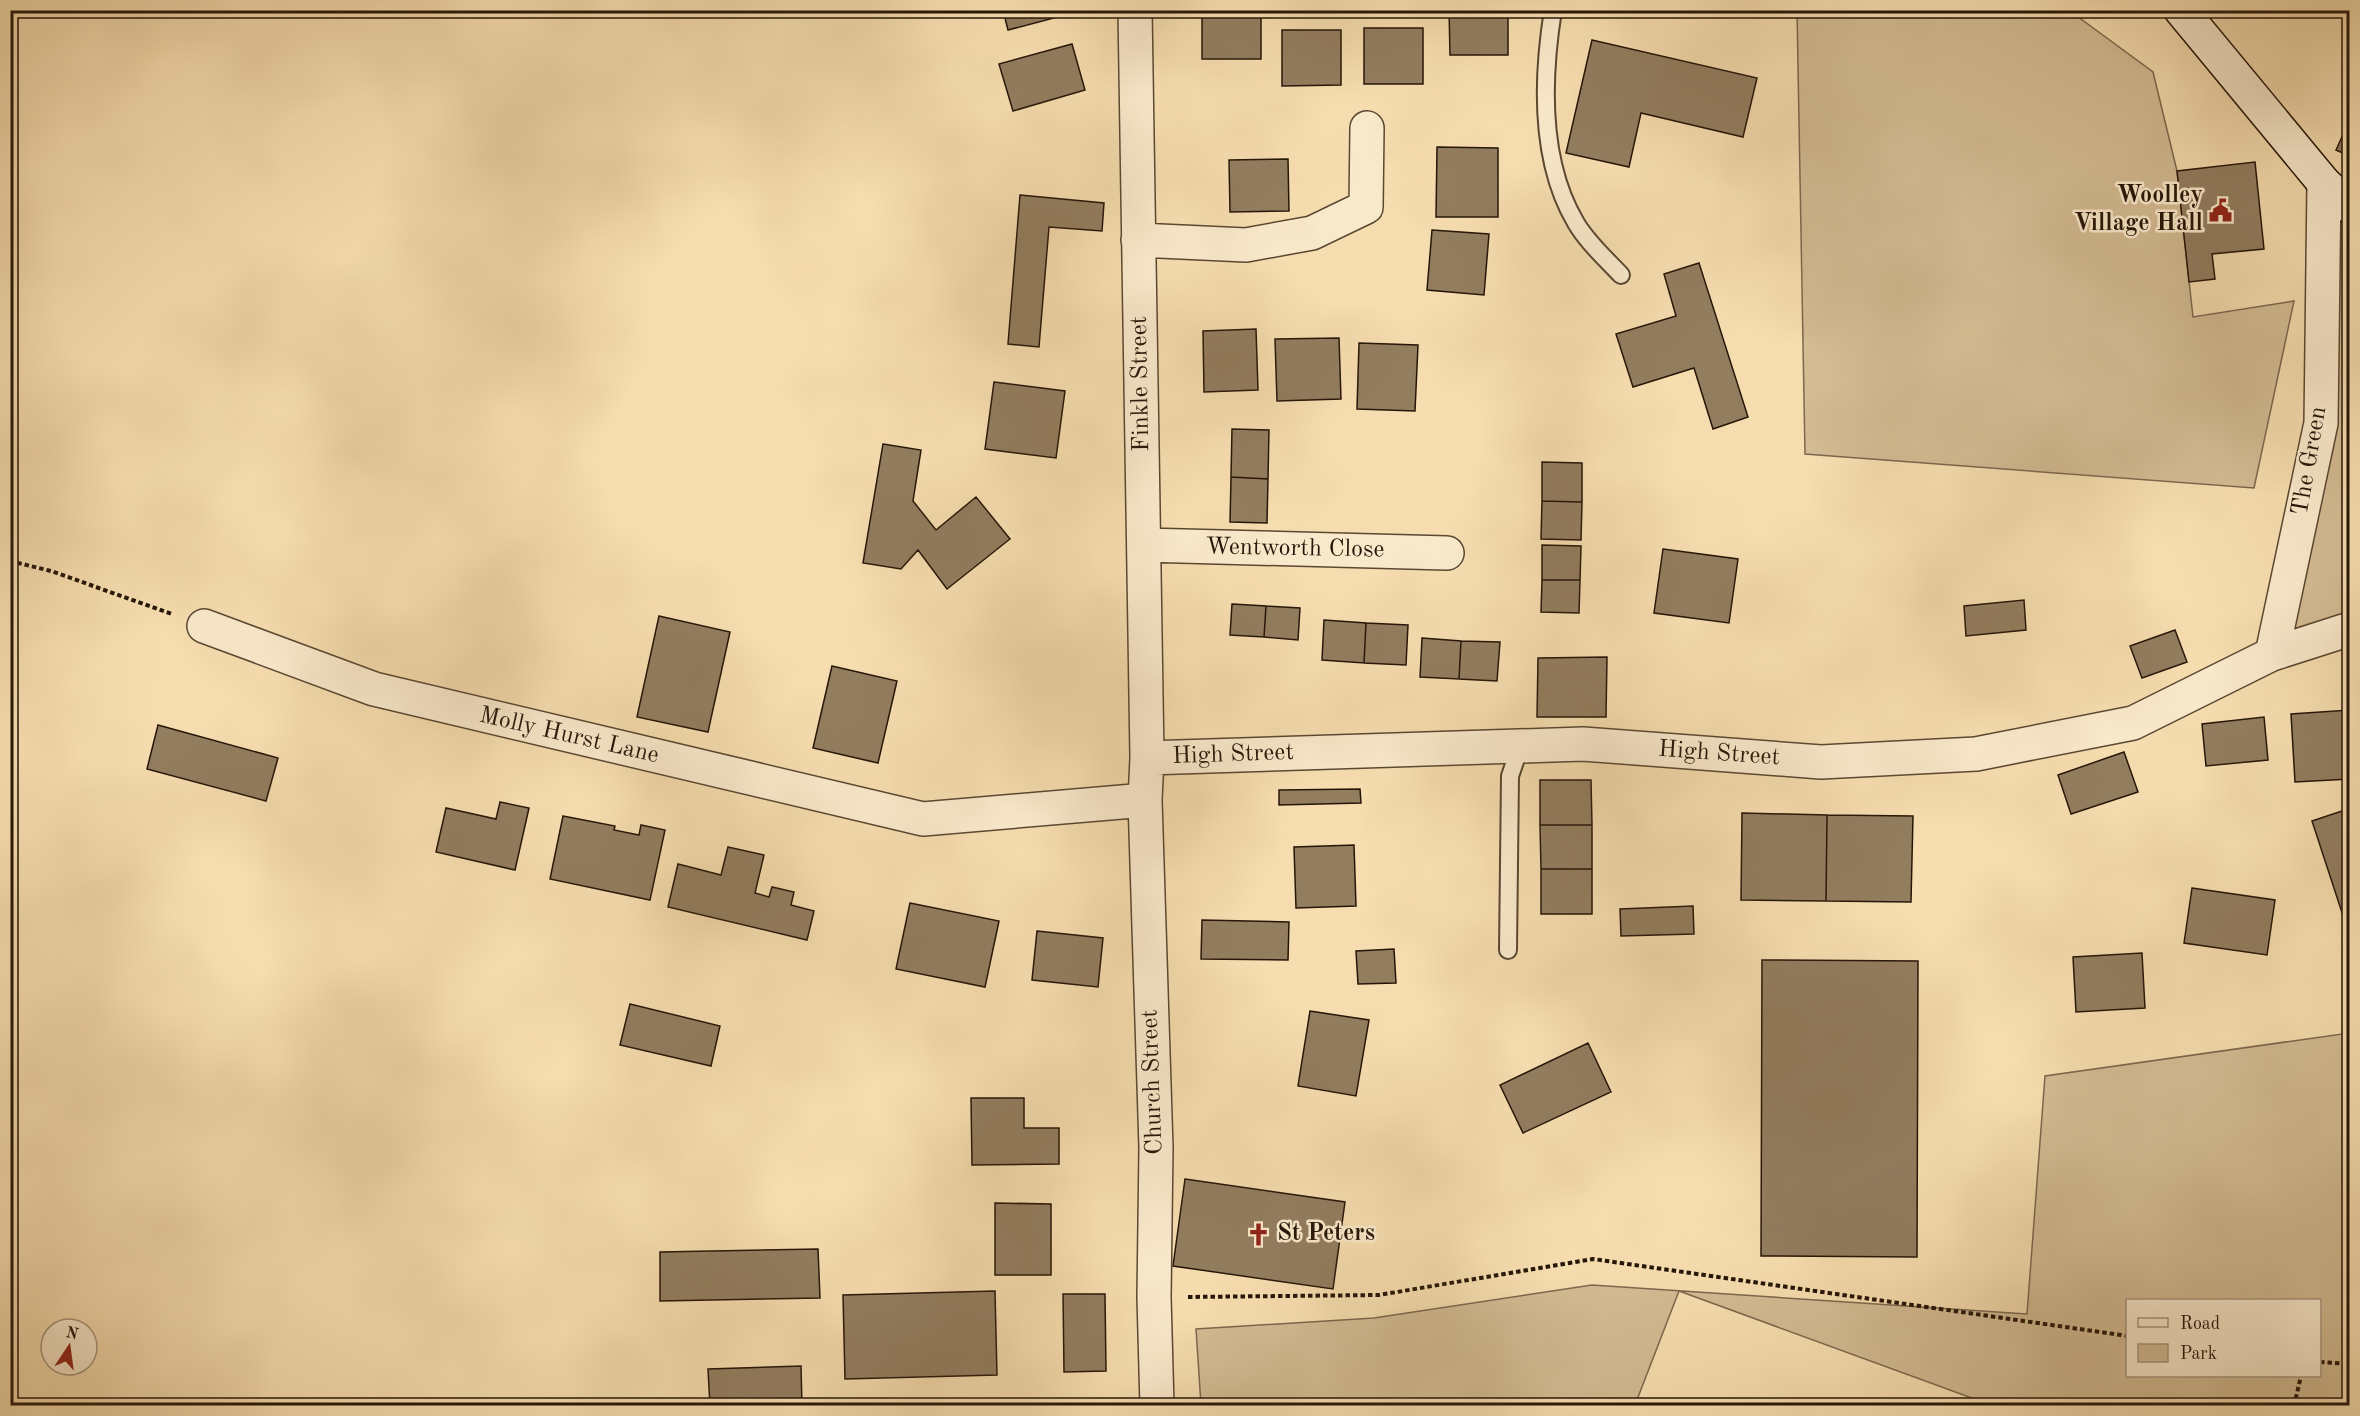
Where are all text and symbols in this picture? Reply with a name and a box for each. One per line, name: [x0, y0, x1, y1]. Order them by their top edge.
place label: Woolley Village Hall: [2074, 184, 2203, 236]
public building icon: Woolley Village Hall: [2208, 197, 2234, 223]
street label: Finkle Street: [1128, 316, 1154, 452]
street label: The Green: [2289, 405, 2331, 517]
street label: Wentworth Close: [1205, 535, 1385, 563]
street label: Molly Hurst Lane: [477, 704, 661, 768]
street label: High Street: [1657, 738, 1781, 770]
street label: High Street: [1172, 741, 1294, 769]
street label: Church Street: [1138, 1009, 1168, 1155]
church icon: St Peters: [1246, 1221, 1272, 1247]
place label: St Peters: [1277, 1222, 1375, 1246]
legend: [2126, 1299, 2321, 1377]
text: Road: [2180, 1315, 2220, 1333]
north arrow: [39, 1317, 99, 1377]
text: N: [64, 1325, 80, 1344]
text: Park: [2180, 1345, 2217, 1363]

